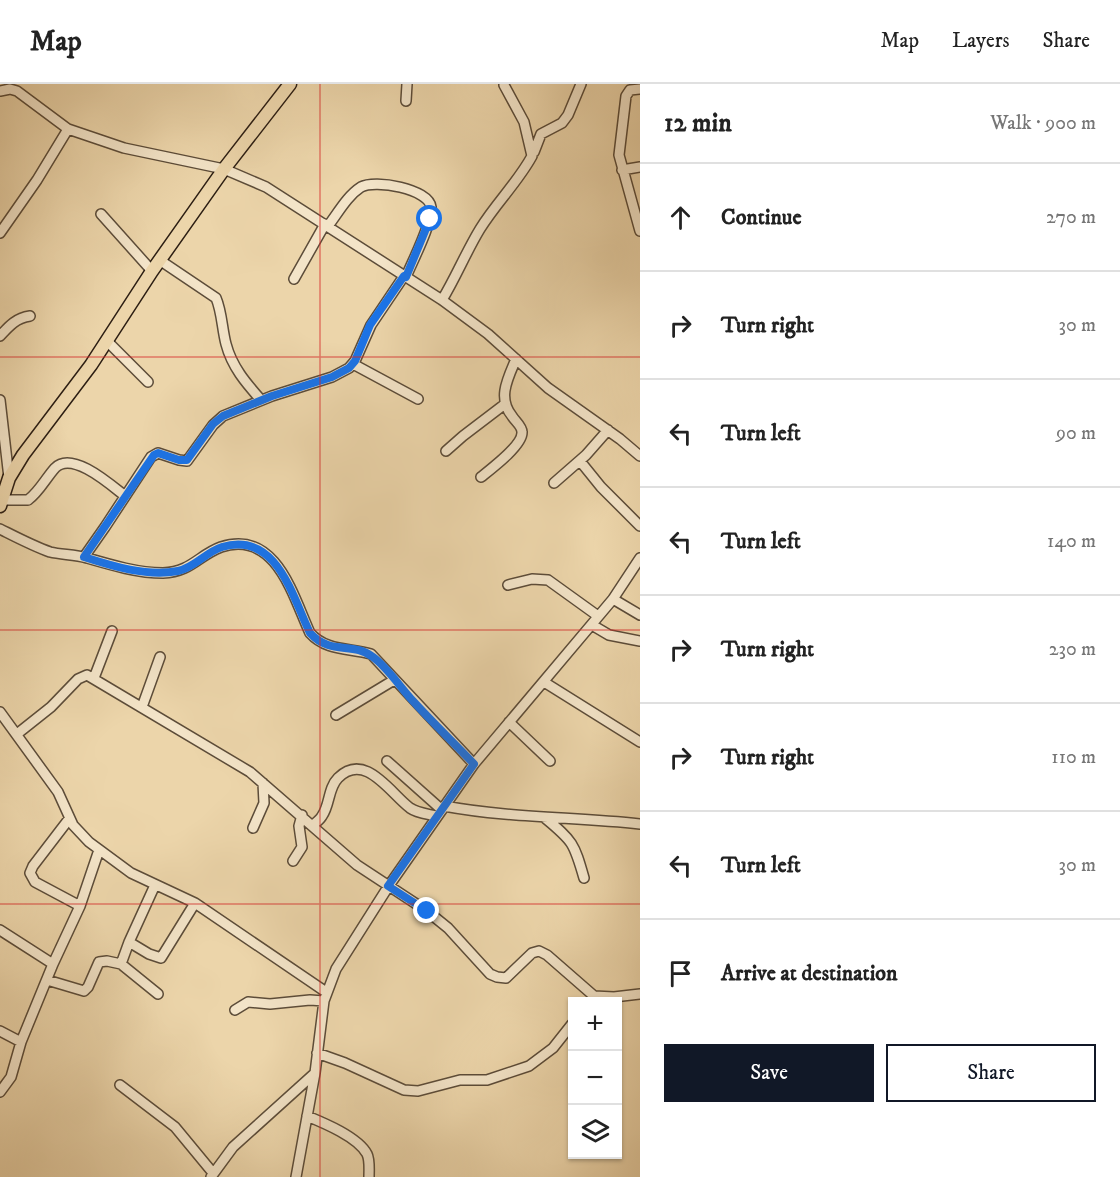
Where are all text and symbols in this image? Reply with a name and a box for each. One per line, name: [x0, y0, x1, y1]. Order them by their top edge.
text: Map: [30, 24, 82, 59]
text: Map: [880, 28, 919, 54]
text: Layers: [952, 28, 1010, 54]
text: Share: [1043, 28, 1090, 54]
text: 12 min: [664, 107, 732, 140]
text: Walk · 900 m: [990, 111, 1096, 136]
icon: ahead: [664, 201, 697, 234]
text: Continue: [721, 204, 802, 231]
route start: [416, 205, 442, 231]
text: 270 m: [1046, 205, 1096, 230]
icon: right: [664, 309, 697, 342]
text: Turn right: [721, 312, 814, 339]
text: 30 m: [1058, 313, 1096, 338]
icon: left: [664, 417, 697, 450]
text: Turn left: [721, 420, 801, 447]
text: 90 m: [1056, 421, 1096, 446]
icon: left: [664, 525, 697, 558]
text: Turn left: [721, 528, 801, 555]
text: 140 m: [1047, 529, 1096, 554]
icon: right: [664, 633, 697, 666]
text: Turn right: [721, 636, 814, 663]
text: 230 m: [1049, 637, 1096, 662]
icon: right: [664, 741, 697, 774]
text: Turn right: [721, 744, 814, 771]
text: 110 m: [1051, 745, 1096, 770]
icon: left: [664, 849, 697, 882]
text: Turn left: [721, 852, 801, 879]
text: 30 m: [1058, 853, 1096, 878]
route end: [413, 897, 439, 923]
icon: arrive: [664, 957, 697, 990]
text: Arrive at destination: [721, 960, 898, 987]
map controls: [568, 997, 622, 1159]
button: +: [568, 997, 622, 1051]
button: Save: [664, 1044, 874, 1102]
button: Share: [886, 1044, 1096, 1102]
button: −: [568, 1051, 622, 1105]
button: layers: [568, 1105, 622, 1159]

